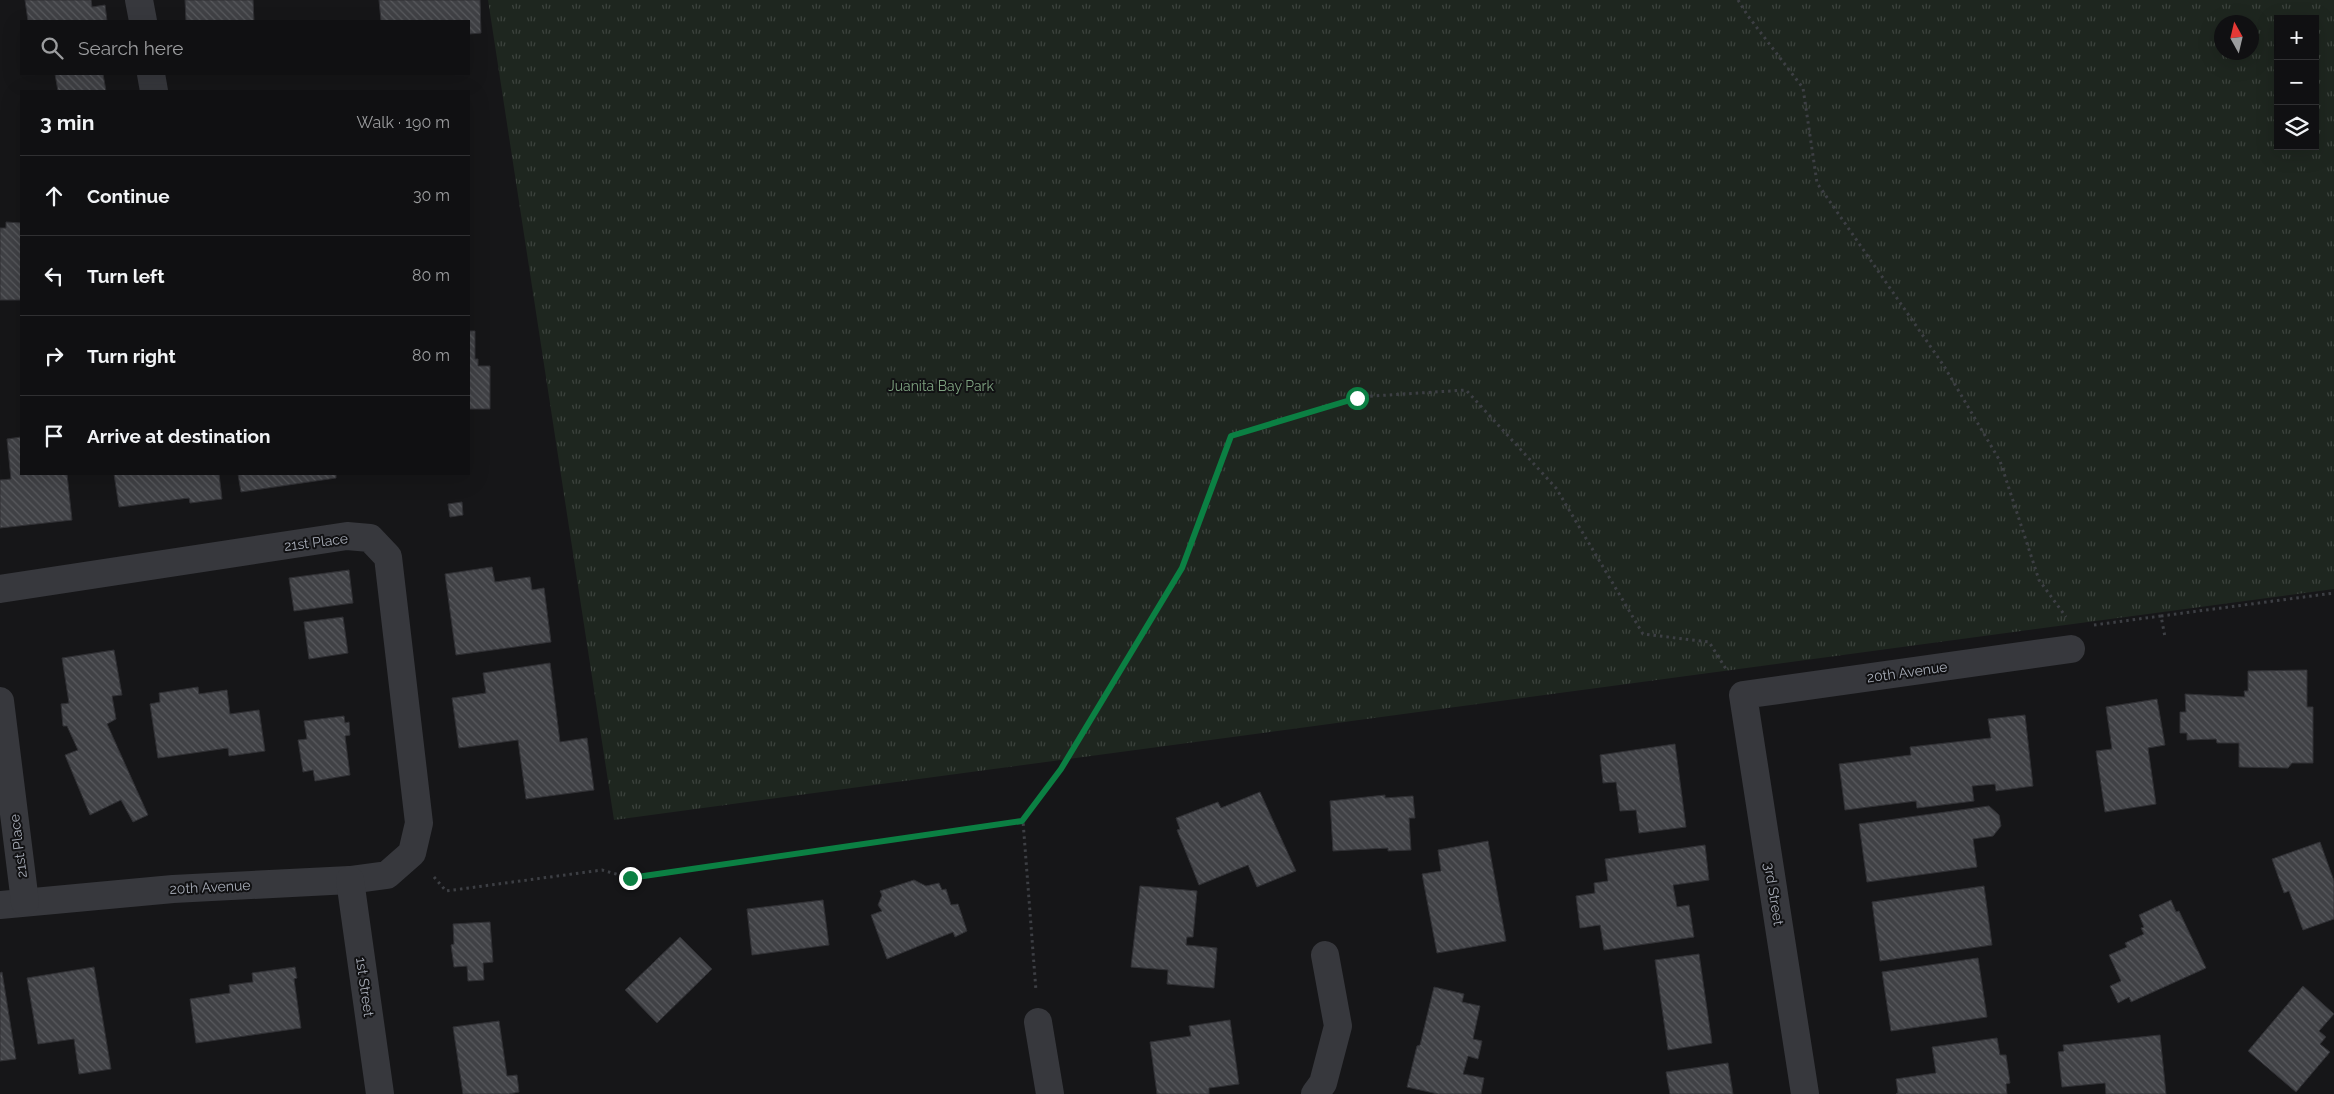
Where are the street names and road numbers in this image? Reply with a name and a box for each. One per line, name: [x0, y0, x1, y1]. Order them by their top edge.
street label: 21st Place: [283, 530, 349, 554]
street label: 20th Avenue: [1866, 658, 1948, 686]
street label: 21st Place: [6, 813, 30, 879]
street label: 3rd Street: [1761, 861, 1787, 927]
street label: 20th Avenue: [169, 877, 251, 897]
street label: 1st Street: [353, 956, 377, 1018]

